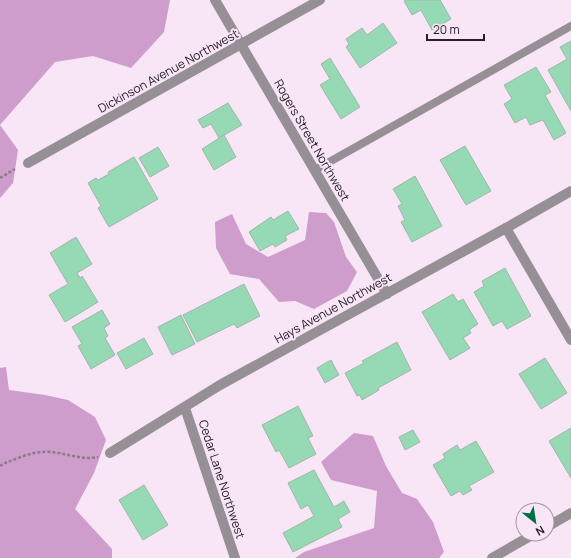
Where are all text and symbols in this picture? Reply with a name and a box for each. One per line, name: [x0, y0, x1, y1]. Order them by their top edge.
scale bar: [427, 16, 484, 42]
text: 20 m: [433, 21, 460, 38]
street label: Dickinson Avenue Northwest: [95, 25, 242, 117]
street label: Rogers Street Northwest: [270, 76, 354, 204]
street label: Hays Avenue Northwest: [271, 269, 395, 347]
street label: Cedar Lane Northwest: [195, 417, 249, 541]
north arrow: [515, 502, 555, 542]
text: N: [533, 523, 547, 540]

